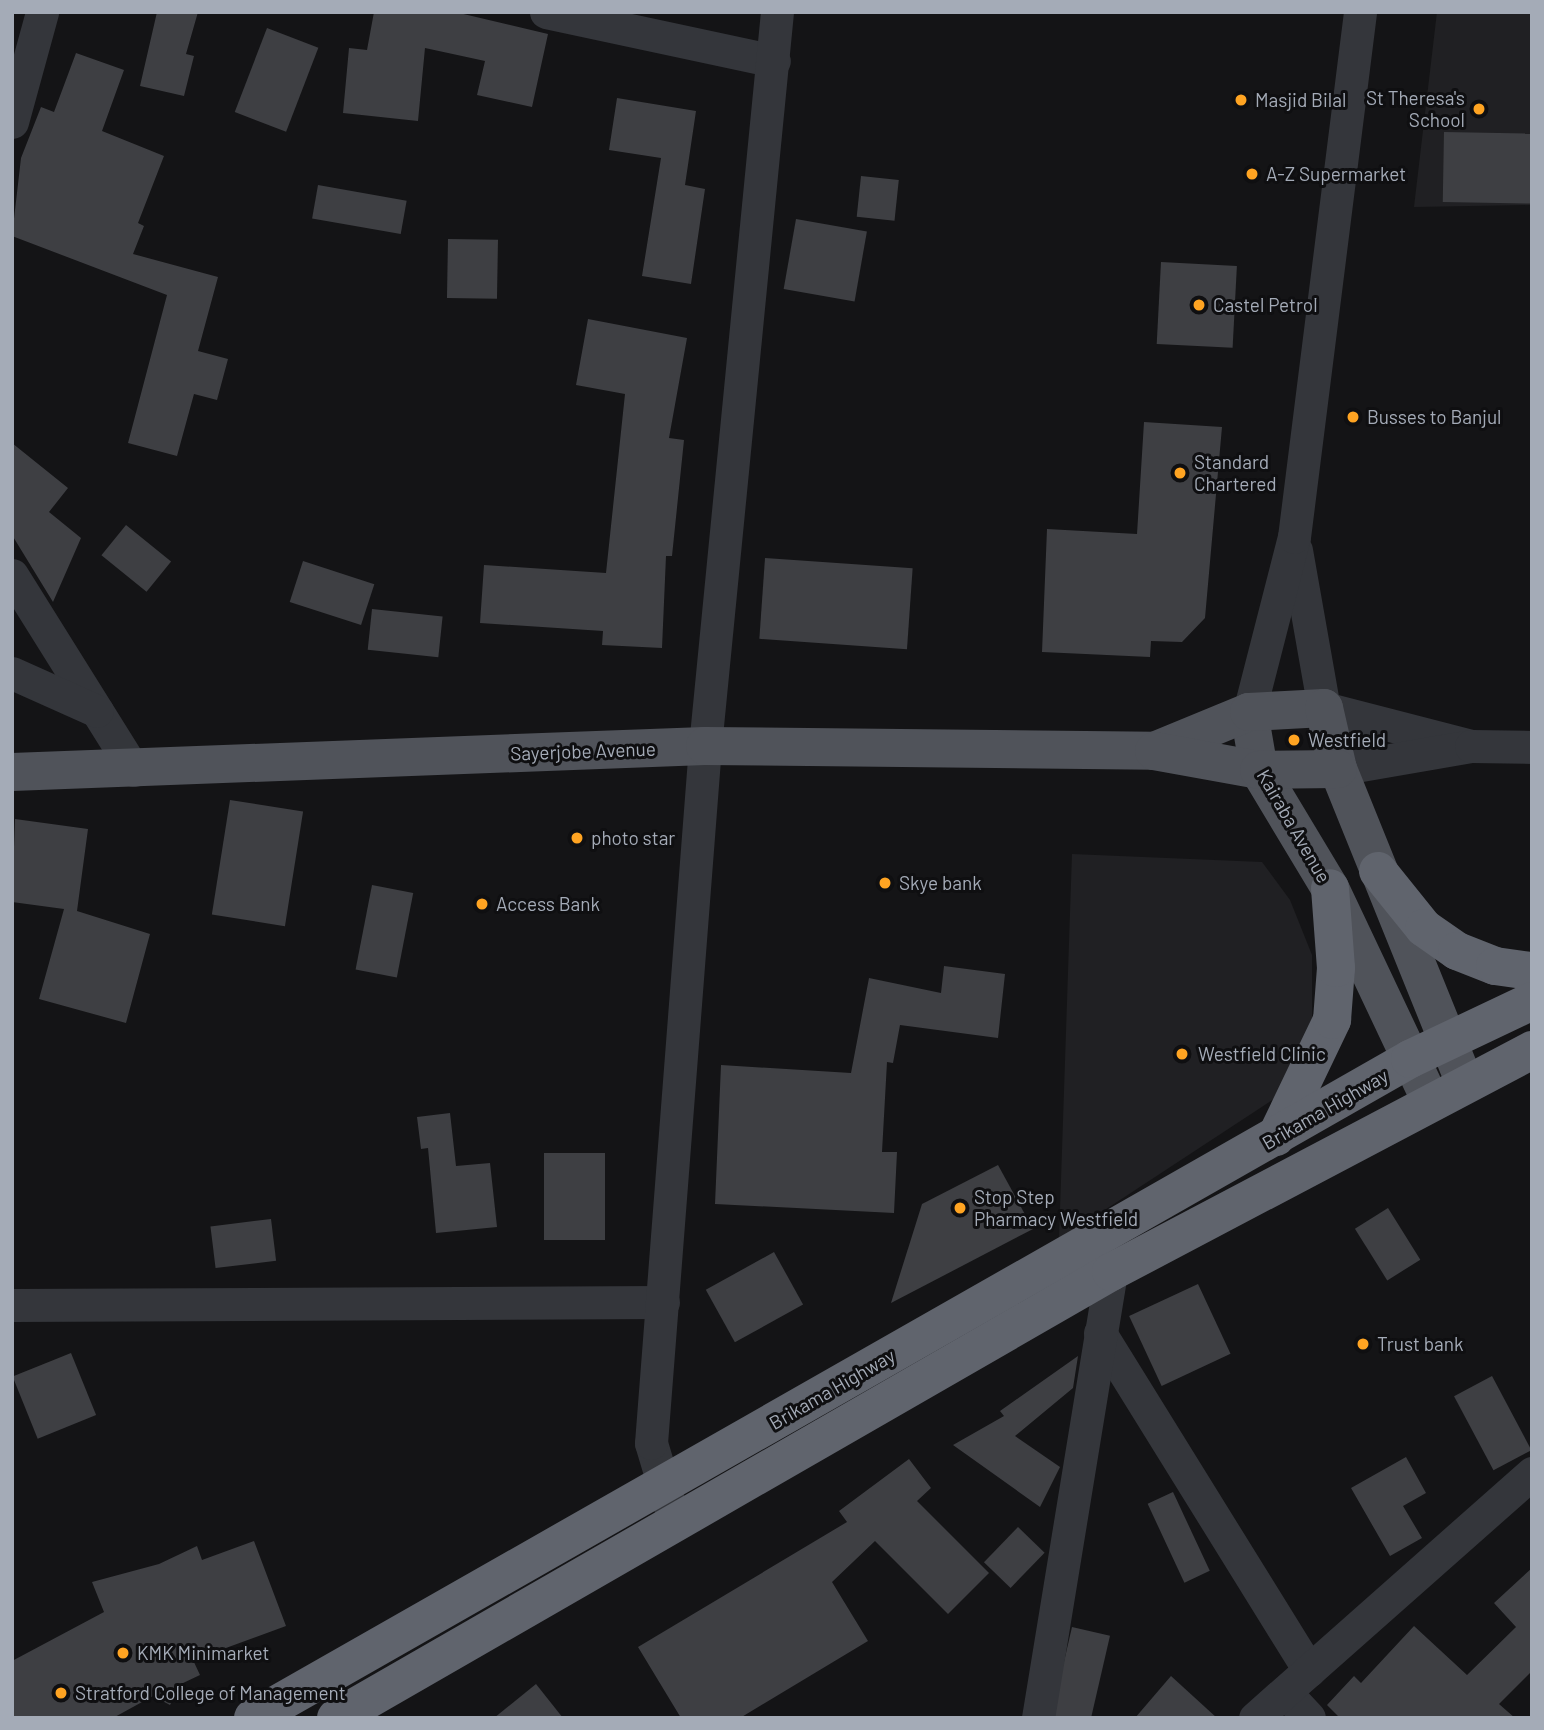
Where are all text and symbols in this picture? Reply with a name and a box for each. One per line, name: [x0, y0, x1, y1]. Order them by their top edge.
place label: St Theresa's School: [1366, 87, 1465, 131]
place label: Masjid Bilal: [1255, 89, 1346, 111]
marker: Masjid Bilal: [1233, 92, 1249, 108]
marker: St Theresa's School: [1471, 101, 1487, 117]
place label: A-Z Supermarket: [1266, 163, 1406, 185]
marker: A-Z Supermarket: [1244, 166, 1260, 182]
place label: Castel Petrol: [1213, 294, 1318, 316]
marker: Castel Petrol: [1191, 297, 1207, 313]
place label: Busses to Banjul: [1367, 406, 1501, 428]
marker: Busses to Banjul: [1345, 409, 1361, 425]
place label: Standard Chartered: [1194, 451, 1277, 495]
marker: Standard Chartered: [1172, 465, 1188, 481]
place label: Westfield: [1308, 729, 1386, 751]
marker: Westfield: [1286, 732, 1302, 748]
street label: Sayerjobe Avenue: [510, 737, 656, 765]
street label: Kairaba Avenue: [1252, 765, 1336, 887]
place label: photo star: [591, 827, 675, 849]
marker: photo star: [569, 830, 585, 846]
place label: Skye bank: [899, 872, 982, 894]
marker: Skye bank: [877, 875, 893, 891]
place label: Access Bank: [496, 893, 600, 915]
marker: Access Bank: [474, 896, 490, 912]
place label: Westfield Clinic: [1198, 1043, 1326, 1065]
marker: Westfield Clinic: [1172, 1044, 1192, 1064]
street label: Brikama Highway: [1258, 1064, 1392, 1154]
place label: Stop Step Pharmacy Westfield: [974, 1186, 1138, 1230]
marker: Stop Step Pharmacy Westfield: [952, 1200, 968, 1216]
place label: Trust bank: [1377, 1333, 1464, 1355]
marker: Trust bank: [1355, 1336, 1371, 1352]
street label: Brikama Highway: [765, 1344, 899, 1434]
place label: KMK Minimarket: [137, 1642, 270, 1664]
marker: KMK Minimarket: [115, 1645, 131, 1661]
place label: Stratford College of Management: [75, 1682, 346, 1704]
marker: Stratford College of Management: [53, 1685, 69, 1701]

